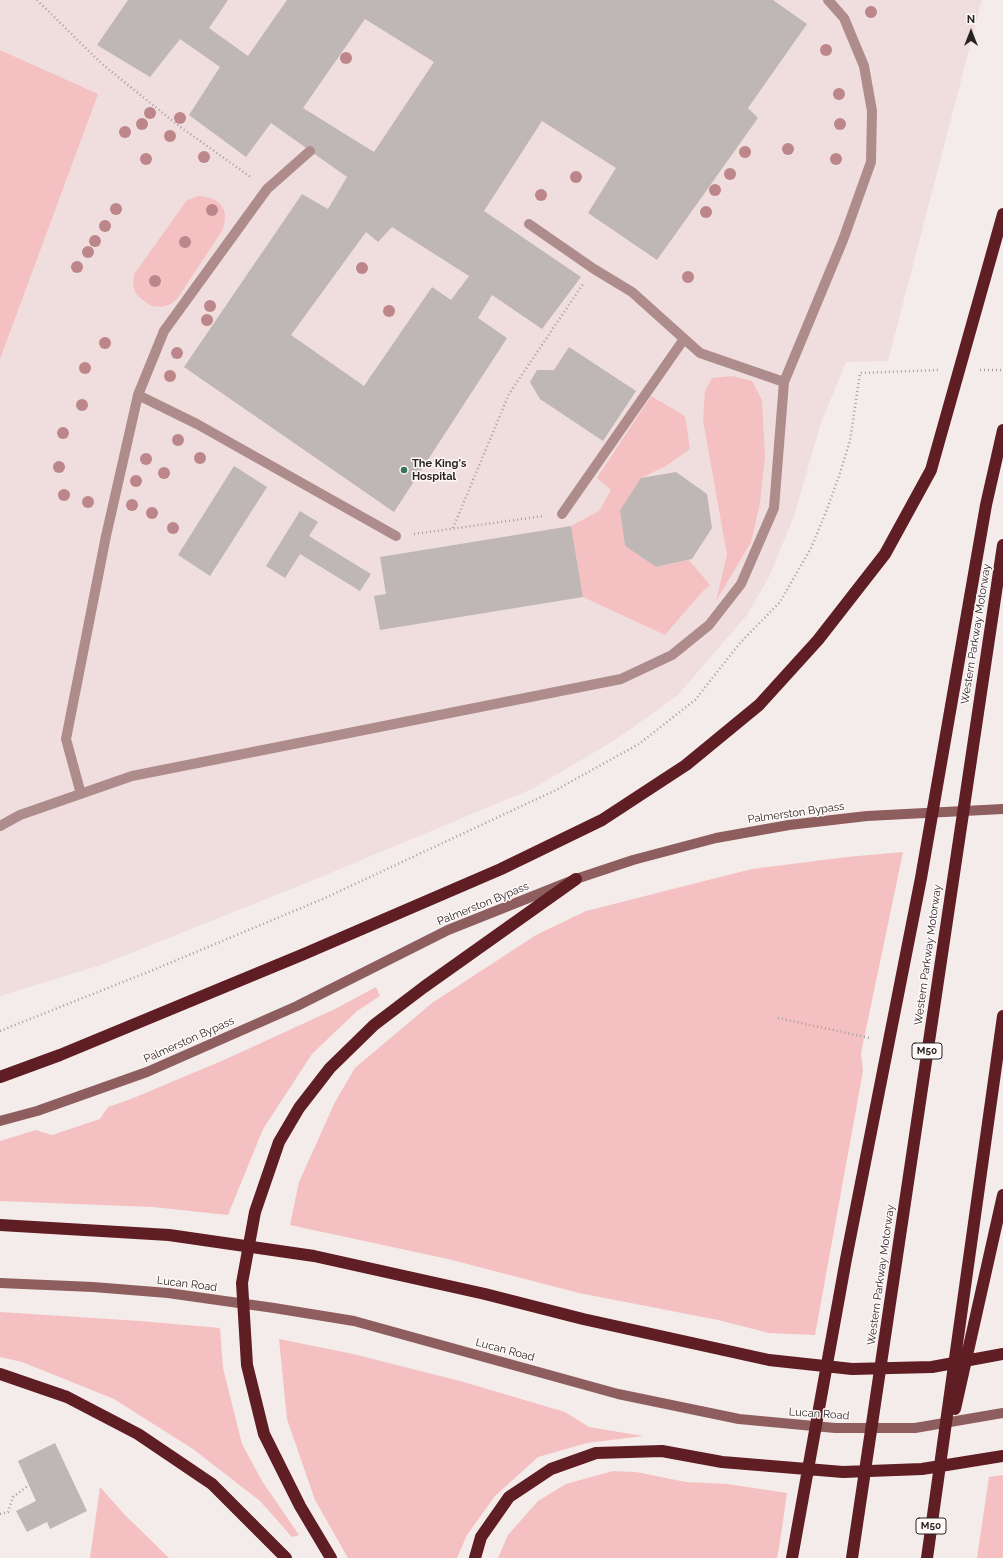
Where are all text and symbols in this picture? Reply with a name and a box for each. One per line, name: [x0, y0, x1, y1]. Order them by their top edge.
north arrow: [951, 12, 991, 52]
text: N: [967, 13, 975, 26]
place label: The King's Hospital: [412, 457, 466, 483]
marker: The King's Hospital: [399, 465, 409, 475]
street label: Western Parkway Motorway: [958, 563, 994, 705]
street label: Palmerston Bypass: [747, 800, 845, 826]
street label: Palmerston Bypass: [435, 880, 531, 928]
street label: Western Parkway Motorway: [912, 884, 944, 1026]
street label: Palmerston Bypass: [142, 1014, 236, 1066]
road number: M50: [912, 1043, 942, 1059]
street label: Western Parkway Motorway: [865, 1204, 897, 1346]
street label: Lucan Road: [156, 1274, 218, 1294]
street label: Lucan Road: [474, 1336, 536, 1364]
street label: Lucan Road: [788, 1405, 850, 1423]
road number: M50: [916, 1518, 946, 1534]

